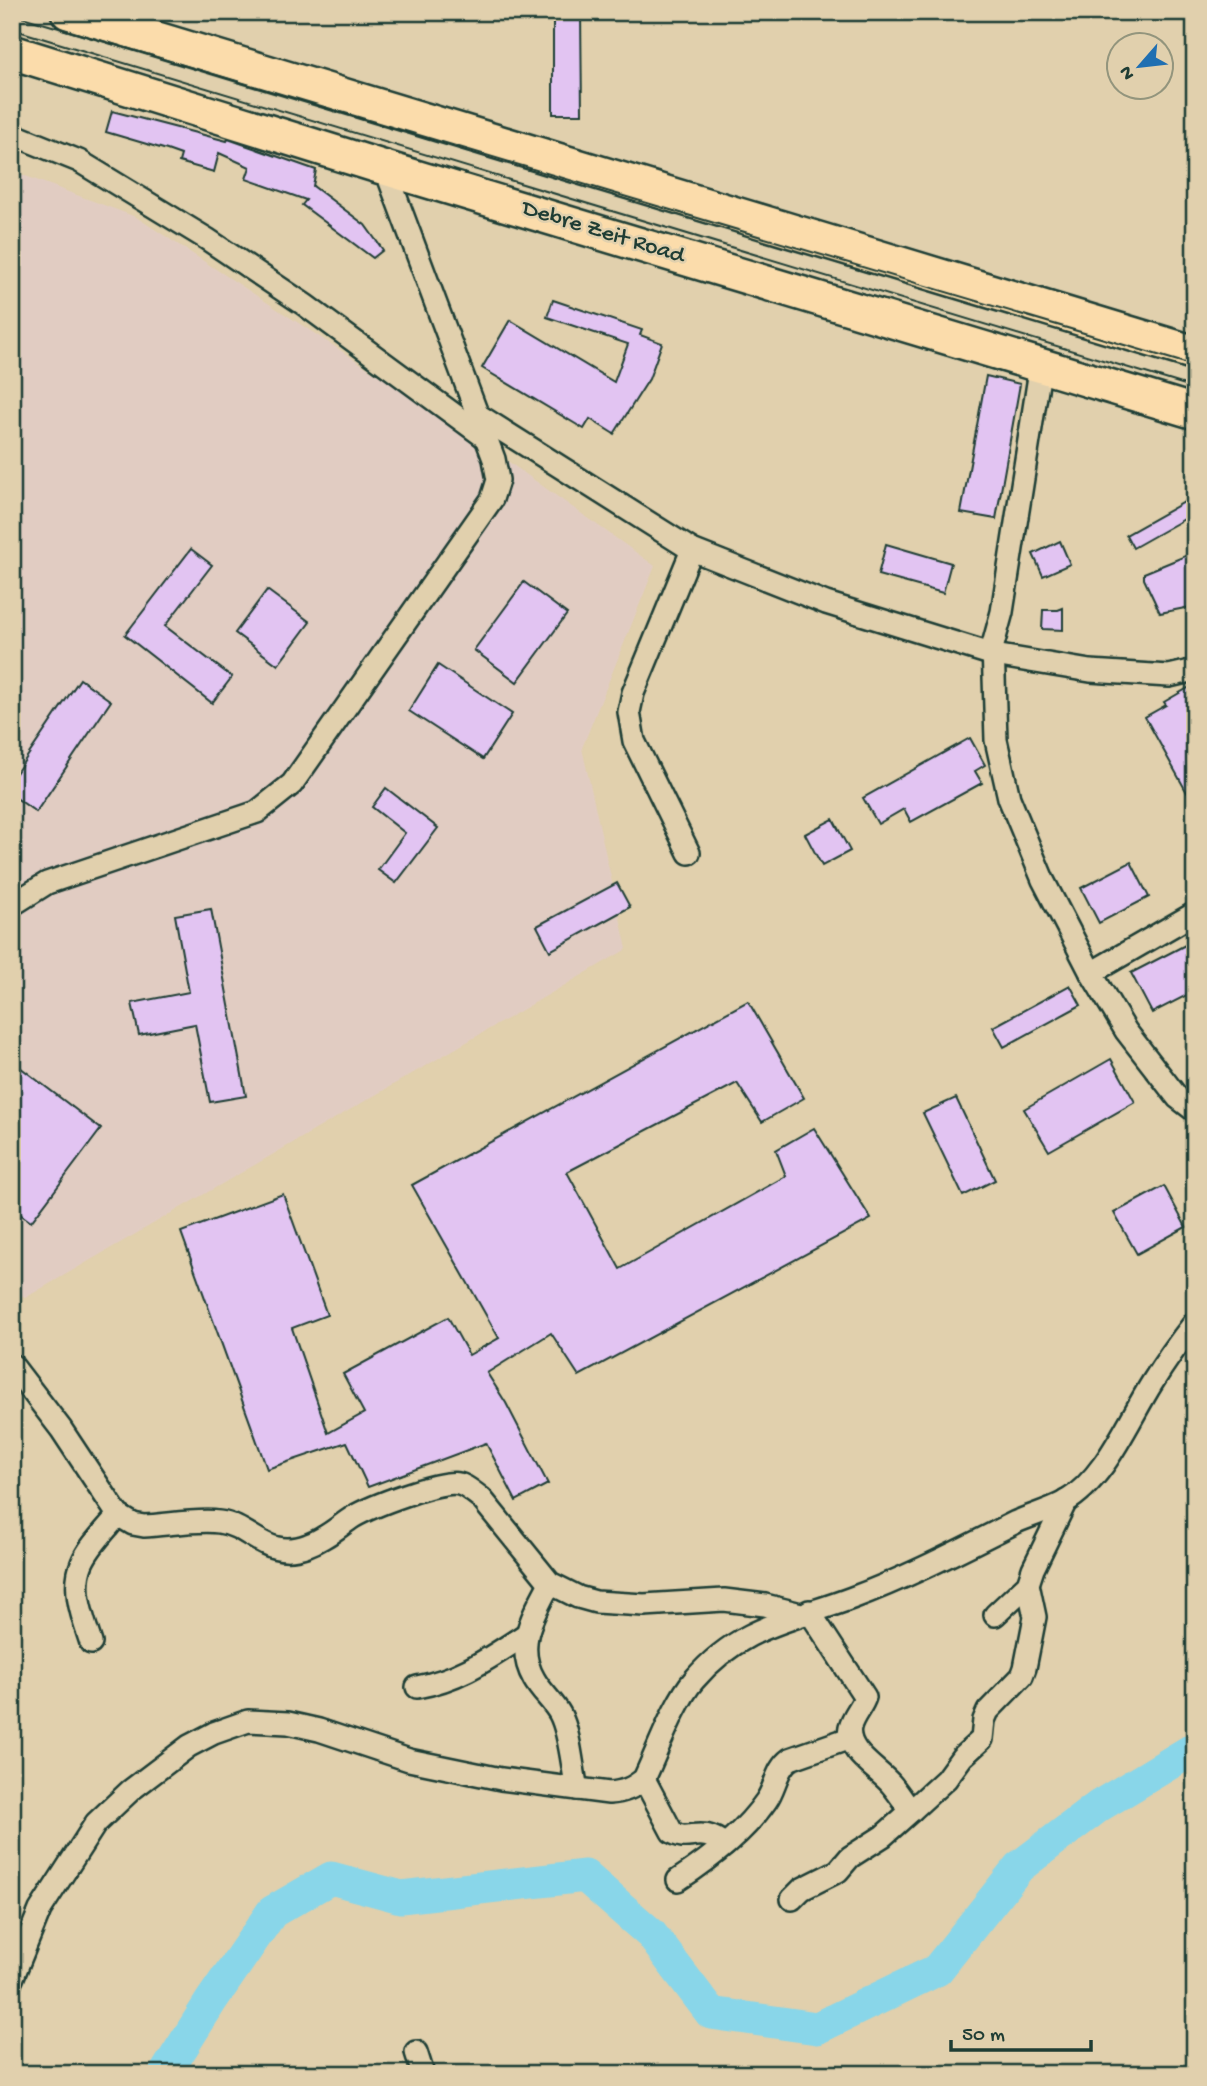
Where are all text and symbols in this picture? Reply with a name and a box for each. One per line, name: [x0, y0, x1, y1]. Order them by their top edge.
north arrow: [1106, 32, 1176, 102]
text: N: [1115, 61, 1141, 83]
street label: Debre Zeit Road: [516, 194, 690, 272]
scale bar: [951, 2009, 1092, 2053]
text: 50 m: [962, 2024, 1005, 2049]

